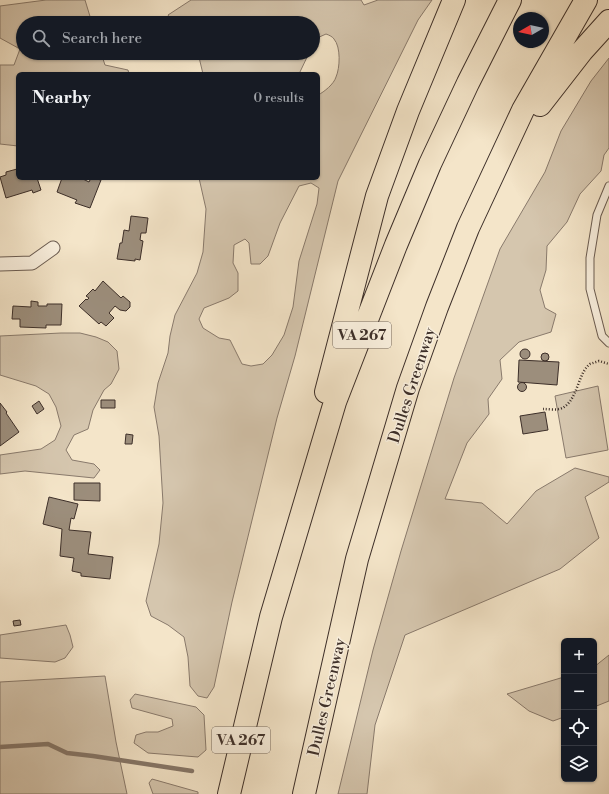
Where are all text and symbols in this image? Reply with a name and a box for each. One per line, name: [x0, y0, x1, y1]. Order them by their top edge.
north arrow: [513, 12, 549, 48]
search box: [16, 16, 320, 60]
icon: search: [30, 27, 52, 49]
text: Search here: [62, 29, 142, 48]
text: Nearby: [32, 87, 91, 109]
text: 0 results: [253, 90, 304, 106]
road number: VA 267: [333, 322, 391, 348]
street label: Dulles Greenway: [384, 325, 440, 446]
street label: Dulles Greenway: [304, 636, 350, 758]
map controls: [561, 638, 597, 782]
button: +: [561, 638, 597, 674]
button: −: [561, 674, 597, 710]
button: locate: [561, 710, 597, 746]
road number: VA 267: [212, 727, 270, 753]
button: layers: [561, 746, 597, 782]

